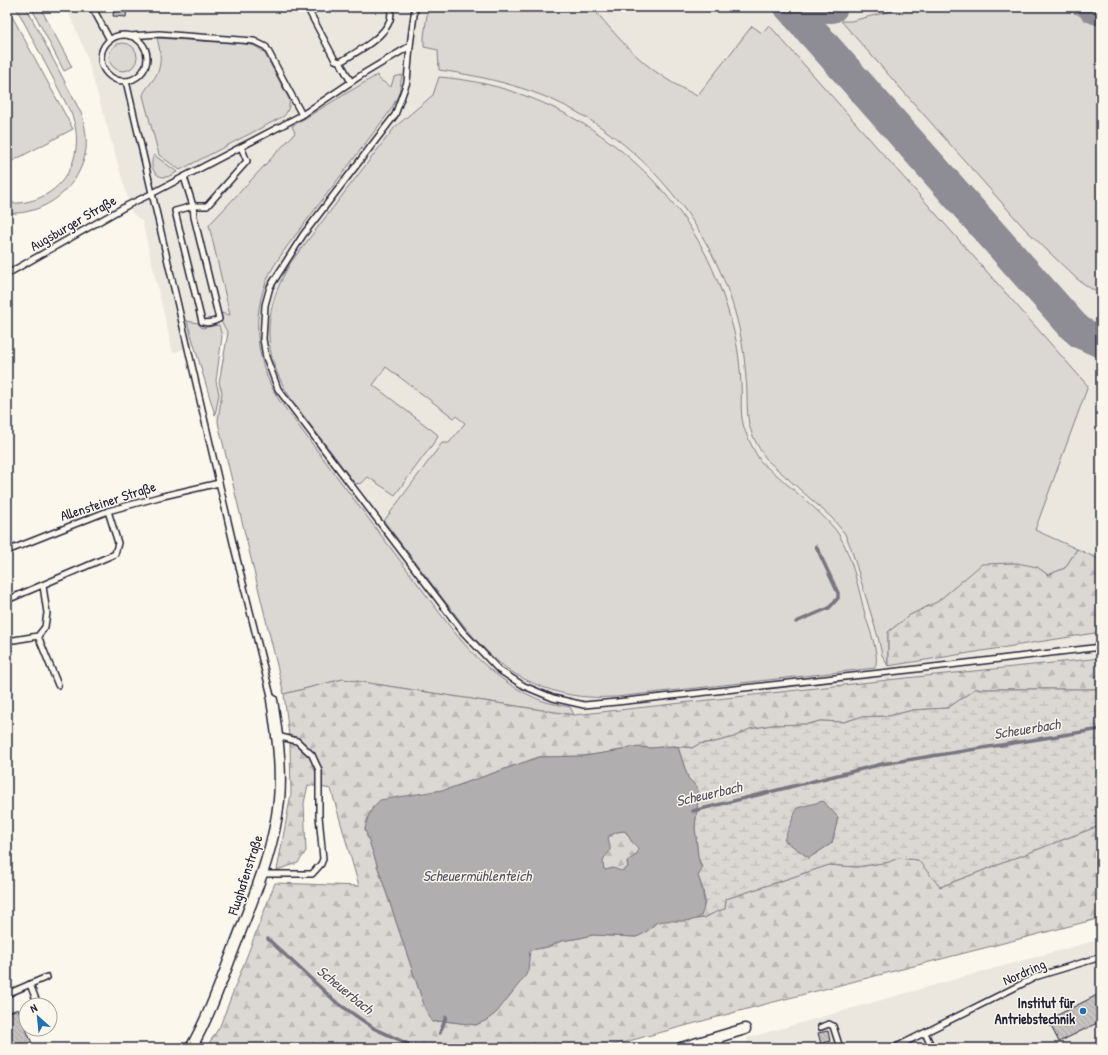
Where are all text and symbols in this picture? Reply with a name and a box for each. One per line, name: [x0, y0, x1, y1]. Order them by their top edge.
street label: Augsburger Straße: [26, 190, 120, 256]
street label: Allensteiner Straße: [58, 476, 159, 526]
water label: Scheuerbach: [992, 713, 1063, 744]
water label: Scheuerbach: [674, 775, 745, 811]
street label: Flughafenstraße: [222, 832, 267, 919]
water label: Scheuermühlenteich: [423, 865, 533, 886]
street label: Nordring: [999, 954, 1049, 990]
water label: Scheuerbach: [313, 960, 379, 1020]
place label: Institut für Antriebstechnik: [995, 993, 1076, 1028]
north arrow: [18, 997, 58, 1037]
text: N: [28, 1000, 39, 1016]
marker: Institut für Antriebstechnik: [1078, 1006, 1088, 1016]

